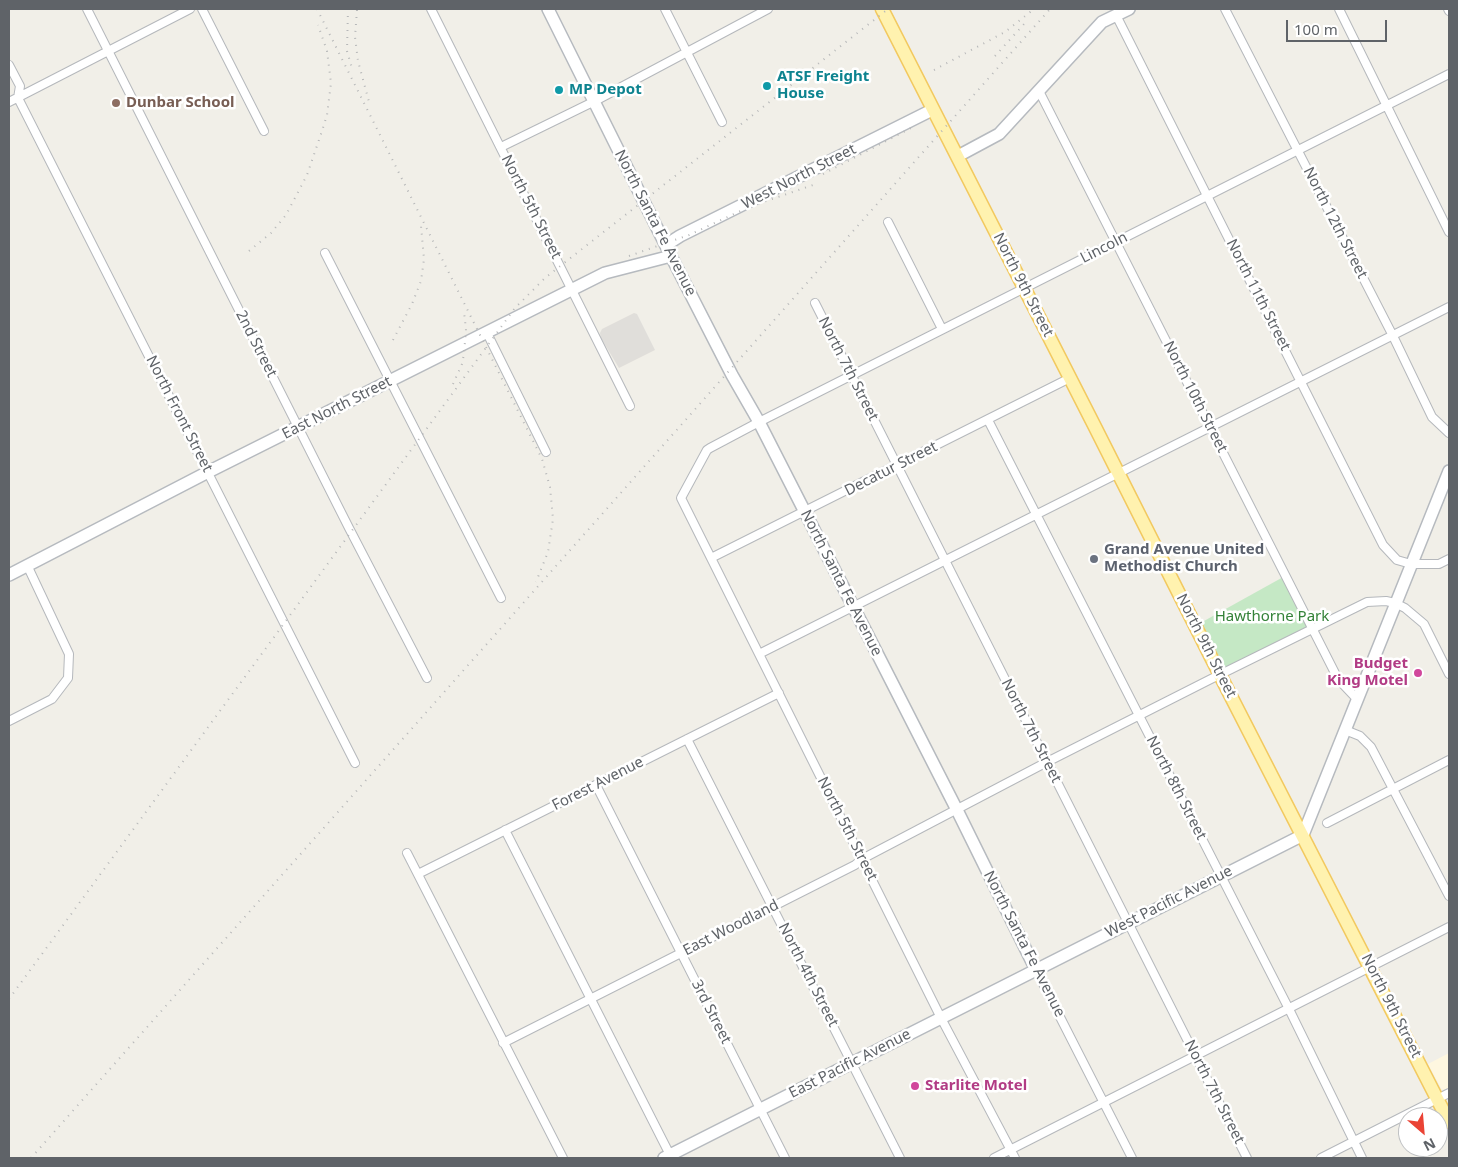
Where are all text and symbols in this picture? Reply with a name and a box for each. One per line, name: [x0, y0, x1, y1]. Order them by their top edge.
scale bar: [1288, 10, 1389, 42]
text: 100 m: [1294, 19, 1338, 39]
place label: ATSF Freight House: [777, 68, 869, 103]
marker: ATSF Freight House: [761, 80, 773, 92]
place label: MP Depot: [569, 81, 642, 99]
marker: MP Depot: [553, 84, 565, 96]
place label: Dunbar School: [126, 94, 235, 112]
marker: Dunbar School: [110, 97, 122, 109]
street label: West North Street: [739, 140, 859, 214]
street label: North Santa Fe Avenue: [610, 147, 700, 299]
street label: North 5th Street: [497, 152, 565, 262]
street label: North 12th Street: [1299, 164, 1371, 282]
street label: Lincoln: [1077, 229, 1131, 267]
street label: North 9th Street: [989, 230, 1057, 340]
street label: North 11th Street: [1222, 236, 1294, 354]
street label: 2nd Street: [231, 307, 281, 381]
street label: North 7th Street: [814, 314, 882, 424]
street label: North 10th Street: [1159, 338, 1231, 456]
street label: North Front Street: [142, 353, 216, 475]
street label: East North Street: [279, 373, 395, 443]
street label: Decatur Street: [842, 438, 940, 500]
street label: North Santa Fe Avenue: [796, 507, 886, 659]
place label: Grand Avenue United Methodist Church: [1104, 541, 1264, 576]
marker: Grand Avenue United Methodist Church: [1088, 553, 1100, 565]
street label: North 9th Street: [1172, 591, 1240, 701]
park label: Hawthorne Park: [1215, 608, 1329, 626]
place label: Budget King Motel: [1327, 655, 1408, 690]
marker: Budget King Motel: [1412, 667, 1424, 679]
street label: North 7th Street: [997, 676, 1065, 786]
street label: North 8th Street: [1142, 733, 1210, 843]
street label: Forest Avenue: [549, 753, 647, 815]
street label: North 5th Street: [813, 774, 881, 884]
street label: West Pacific Avenue: [1103, 862, 1235, 942]
street label: North Santa Fe Avenue: [979, 868, 1069, 1020]
street label: East Woodland: [680, 896, 782, 960]
street label: North 4th Street: [774, 920, 842, 1030]
street label: North 9th Street: [1357, 951, 1425, 1061]
street label: 3rd Street: [687, 977, 735, 1047]
street label: East Pacific Avenue: [786, 1025, 914, 1103]
street label: North 7th Street: [1180, 1037, 1248, 1147]
place label: Starlite Motel: [925, 1077, 1027, 1095]
marker: Starlite Motel: [909, 1080, 921, 1092]
north arrow: [1398, 1107, 1448, 1157]
text: N: [1420, 1134, 1439, 1156]

